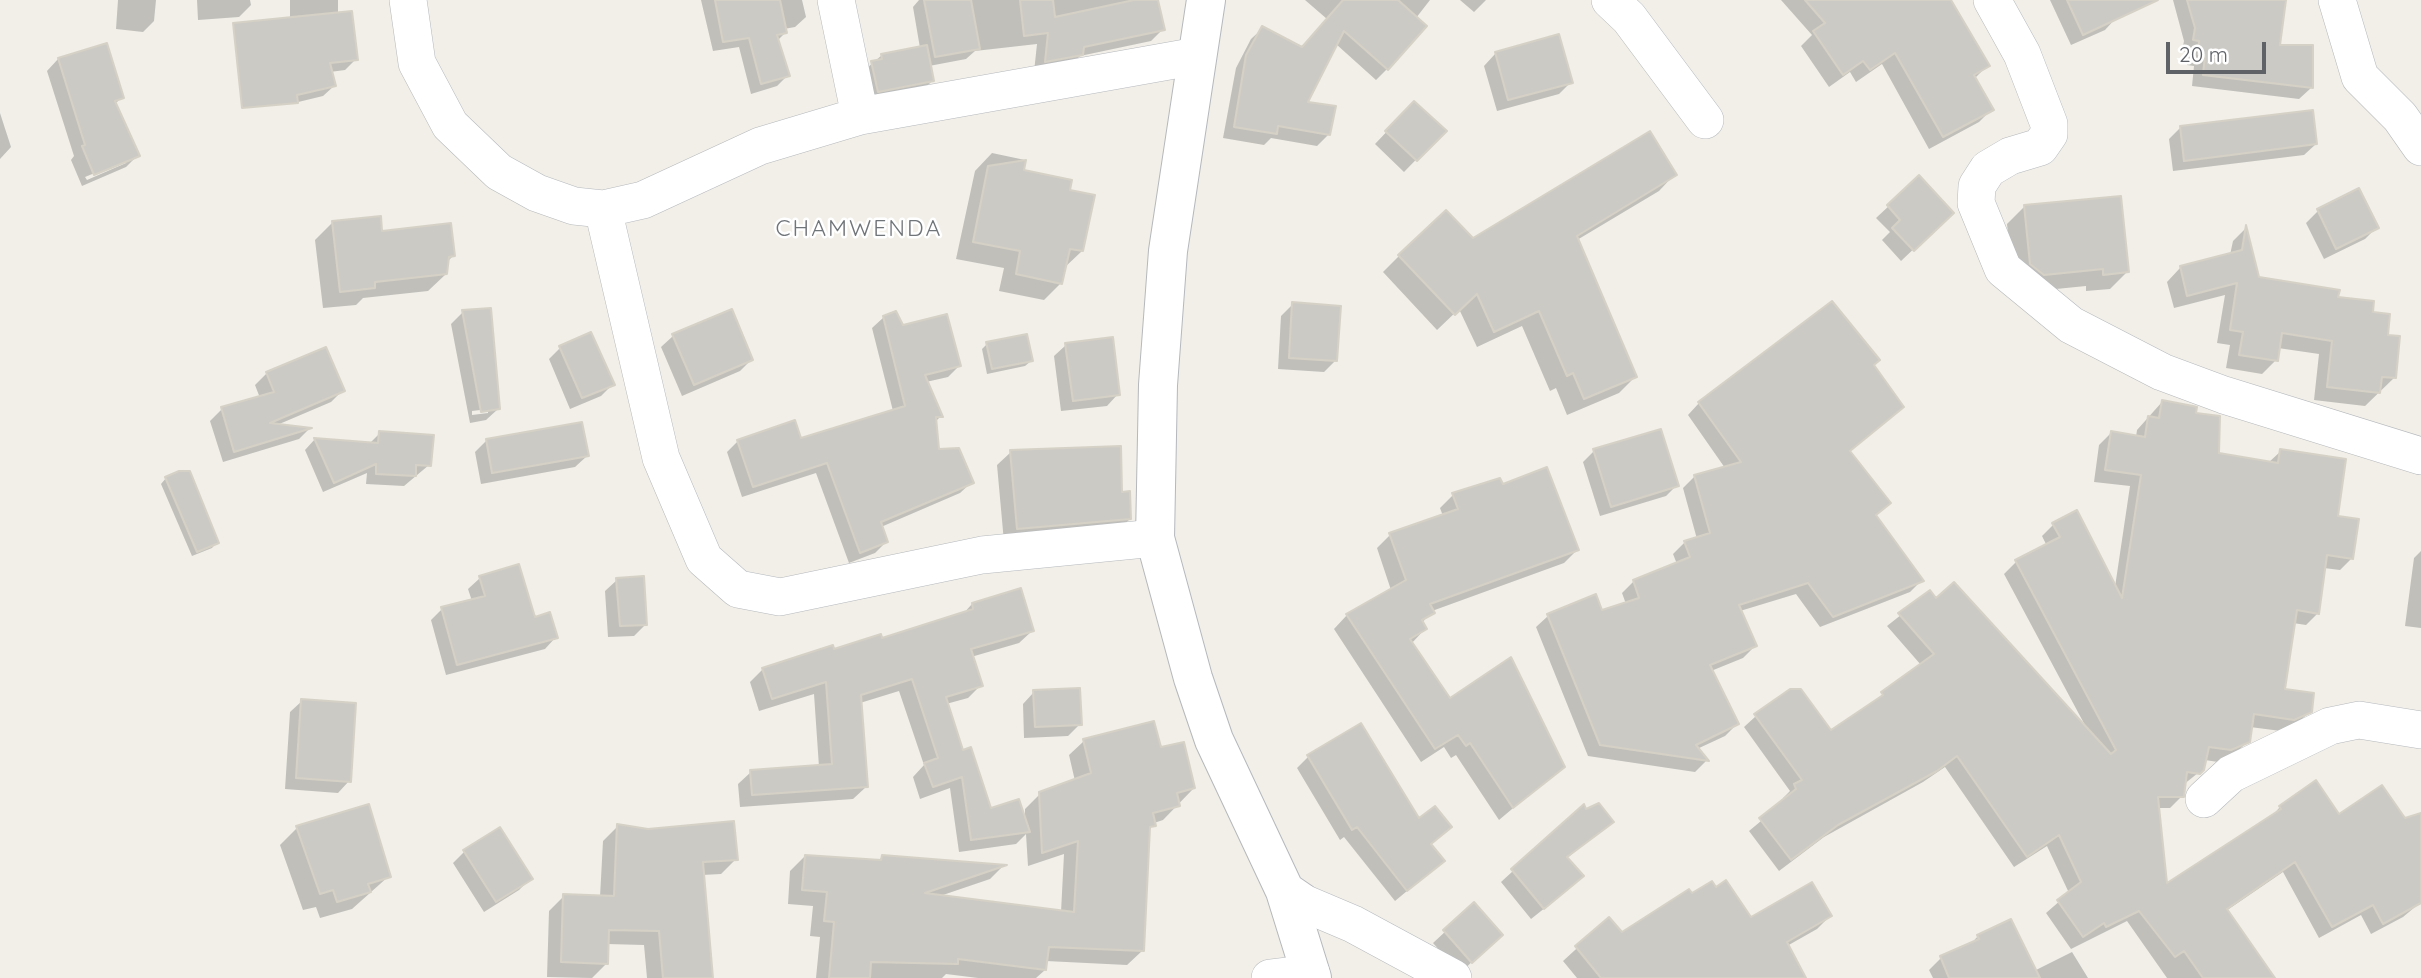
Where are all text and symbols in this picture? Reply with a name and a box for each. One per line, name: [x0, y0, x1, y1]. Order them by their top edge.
scale bar: [2169, 28, 2269, 72]
text: 20 m: [2179, 41, 2228, 67]
district label: CHAMWENDA: [777, 215, 941, 243]

